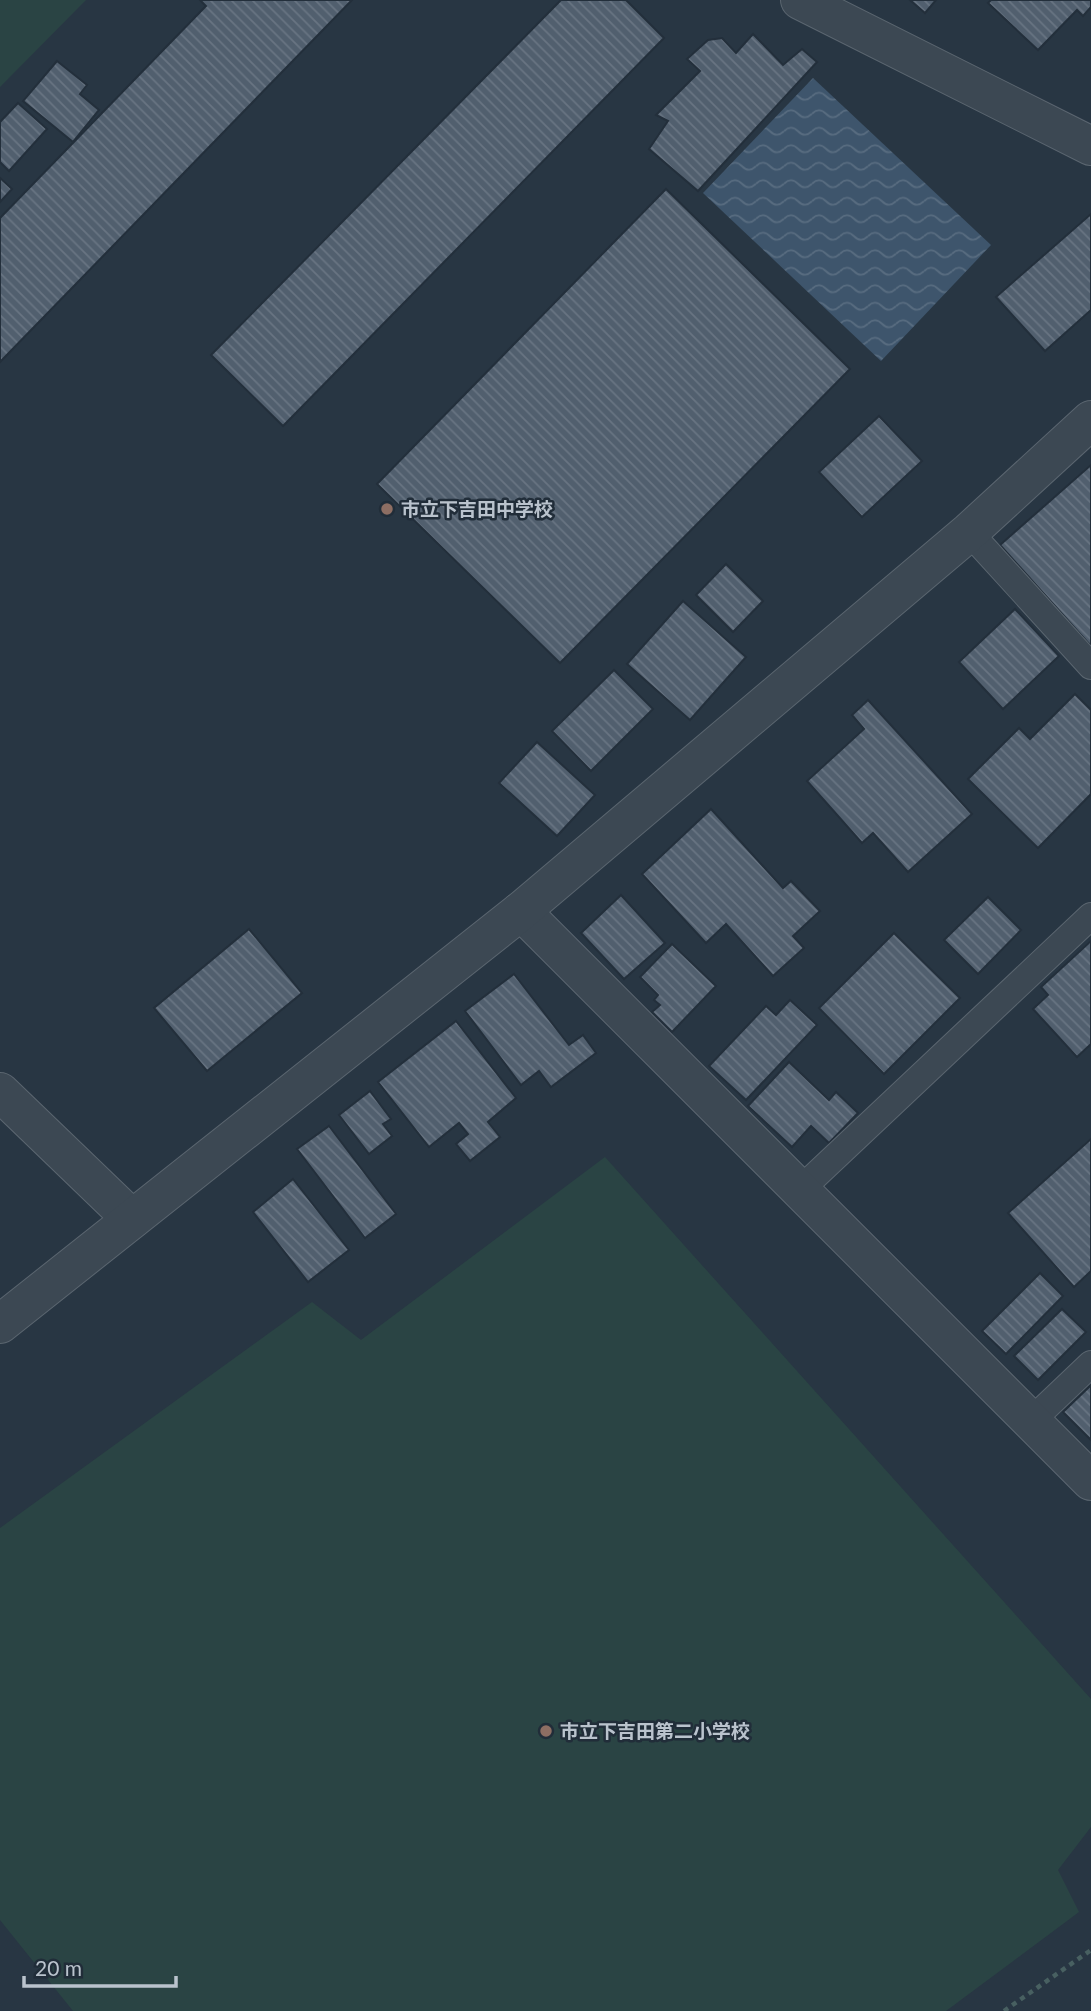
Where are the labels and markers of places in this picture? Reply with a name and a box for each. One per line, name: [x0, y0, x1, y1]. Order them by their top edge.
place label: 市立下吉田中学校: [401, 497, 553, 520]
marker: 市立下吉田中学校: [379, 501, 395, 517]
place label: 市立下吉田第二小学校: [560, 1719, 750, 1742]
marker: 市立下吉田第二小学校: [538, 1723, 554, 1739]

